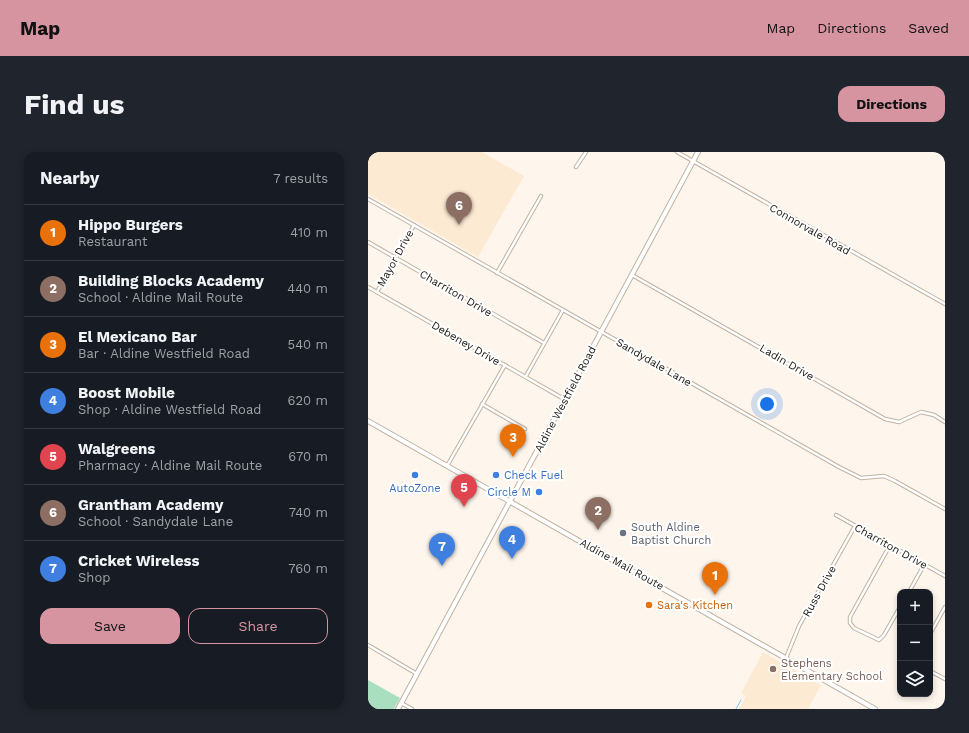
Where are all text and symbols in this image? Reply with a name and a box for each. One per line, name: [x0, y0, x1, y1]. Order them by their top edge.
text: Map: [20, 17, 60, 40]
text: Map: [767, 20, 795, 36]
text: Directions: [817, 20, 886, 36]
text: Saved: [908, 20, 949, 36]
button: Directions: [838, 86, 945, 122]
text: Find us: [24, 88, 124, 121]
text: Nearby: [40, 168, 99, 188]
text: 7 results: [273, 171, 328, 186]
pin: 6: [446, 192, 472, 225]
street label: Connorvale Road: [767, 201, 852, 258]
text: Hippo Burgers: [78, 216, 183, 234]
text: 1: [50, 225, 56, 240]
text: 410 m: [290, 225, 328, 240]
street label: Mayor Drive: [375, 228, 416, 289]
text: Restaurant: [78, 234, 148, 249]
street label: Charriton Drive: [417, 267, 494, 319]
text: Building Blocks Academy: [78, 272, 264, 290]
text: 2: [49, 281, 57, 296]
text: 440 m: [287, 281, 328, 296]
text: School · Aldine Mail Route: [78, 290, 243, 305]
street label: Debeney Drive: [429, 319, 502, 368]
text: El Mexicano Bar: [78, 328, 197, 346]
street label: Sandydale Lane: [614, 336, 694, 389]
text: 3: [49, 337, 57, 352]
text: 540 m: [288, 337, 328, 352]
street label: Ladin Drive: [757, 342, 816, 383]
street label: Aldine Westfield Road: [532, 344, 599, 455]
text: Bar · Aldine Westfield Road: [78, 346, 250, 361]
text: Boost Mobile: [78, 384, 175, 402]
text: 4: [49, 393, 57, 408]
text: 620 m: [288, 393, 328, 408]
your location: [757, 394, 777, 414]
text: Shop · Aldine Westfield Road: [78, 402, 261, 417]
pin: 3: [500, 424, 526, 457]
text: Walgreens: [78, 440, 155, 458]
text: 5: [49, 449, 57, 464]
text: 670 m: [288, 449, 328, 464]
text: Pharmacy · Aldine Mail Route: [78, 458, 262, 473]
place label: Check Fuel: [504, 469, 564, 482]
marker: AutoZone: [410, 470, 420, 480]
marker: Check Fuel: [491, 470, 501, 480]
pin: 5: [451, 474, 477, 507]
place label: AutoZone: [389, 482, 441, 495]
place label: Circle M: [487, 486, 531, 499]
marker: Circle M: [534, 487, 544, 497]
text: Grantham Academy: [78, 496, 223, 514]
pin: 2: [585, 497, 611, 530]
text: 6: [49, 505, 57, 520]
text: 740 m: [289, 505, 328, 520]
text: School · Sandydale Lane: [78, 514, 233, 529]
place label: South Aldine Baptist Church: [631, 521, 711, 547]
street label: Charriton Drive: [852, 521, 930, 572]
pin: 4: [499, 526, 525, 559]
marker: South Aldine Baptist Church: [618, 528, 628, 538]
pin: 7: [429, 533, 455, 566]
street label: Aldine Mail Route: [577, 536, 666, 593]
text: Cricket Wireless: [78, 552, 200, 570]
text: 7: [49, 561, 57, 576]
text: 760 m: [288, 561, 328, 576]
pin: 1: [702, 562, 728, 595]
street label: Russ Drive: [800, 563, 839, 619]
text: Shop: [78, 570, 110, 585]
map controls: [897, 589, 933, 697]
button: +: [897, 589, 933, 625]
place label: Sara's Kitchen: [657, 599, 733, 612]
marker: Sara's Kitchen: [644, 600, 654, 610]
button: Save: [40, 608, 180, 644]
button: Share: [188, 608, 328, 644]
button: −: [897, 625, 933, 661]
place label: Stephens Elementary School: [781, 657, 883, 683]
button: layers: [897, 661, 933, 697]
marker: Stephens Elementary School: [768, 664, 778, 674]

